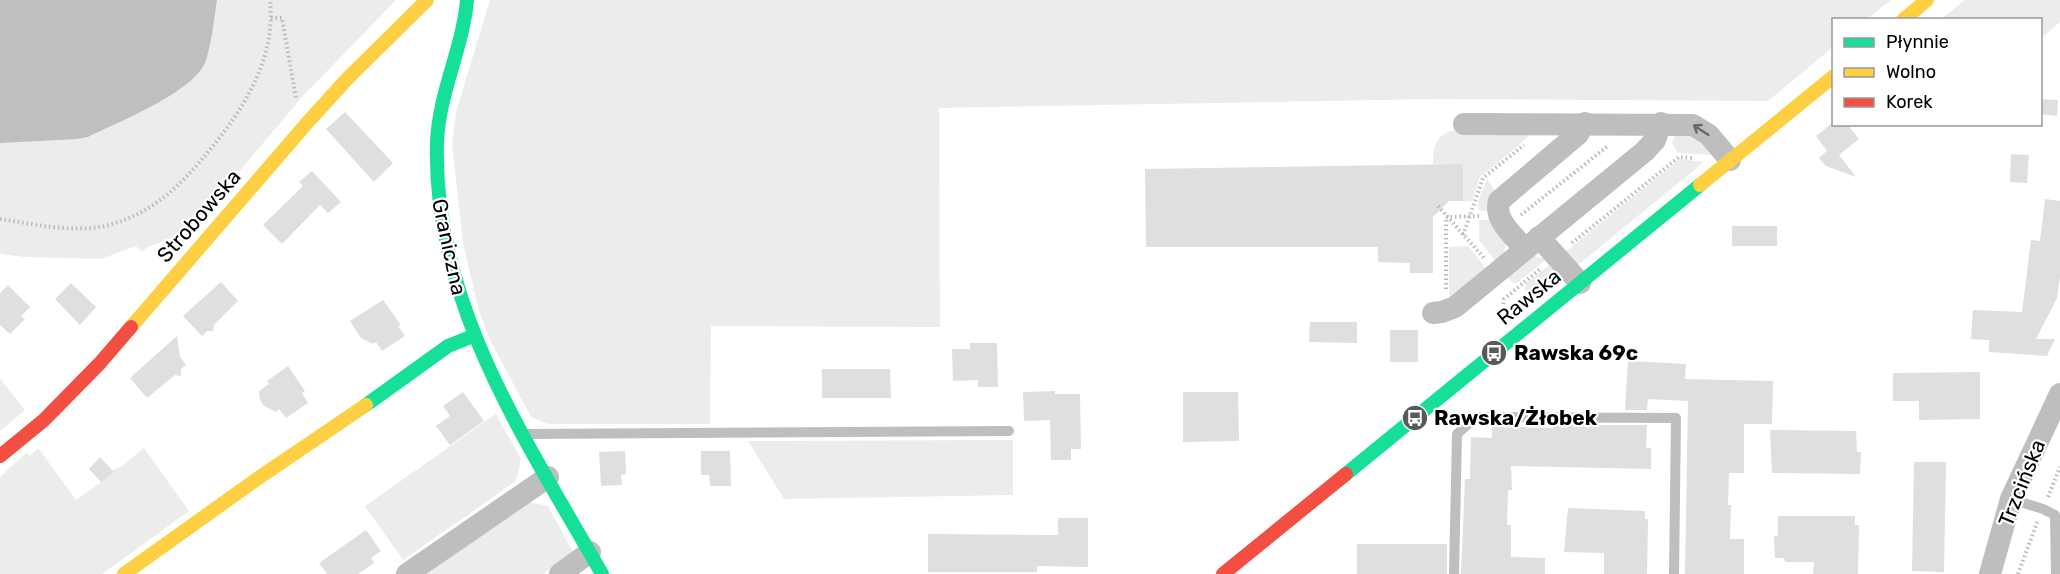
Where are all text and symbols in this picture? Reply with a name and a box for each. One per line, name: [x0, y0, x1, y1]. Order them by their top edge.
legend: [1832, 18, 2042, 126]
text: Płynnie: [1886, 31, 1949, 53]
text: Wolno: [1886, 61, 1936, 83]
text: Korek: [1886, 91, 1933, 113]
one-way arrow: [1692, 124, 1709, 137]
street label: Strobowska: [152, 164, 246, 267]
street label: Graniczna: [427, 196, 472, 297]
street label: Rawska: [1492, 263, 1566, 330]
bus stop icon: Rawska 69c: [1479, 338, 1509, 368]
place label: Rawska 69c: [1514, 340, 1638, 365]
bus stop icon: Rawska/Żłobek: [1400, 403, 1430, 433]
place label: Rawska/Żłobek: [1434, 405, 1598, 430]
street label: Trzcińska: [1993, 436, 2050, 530]

